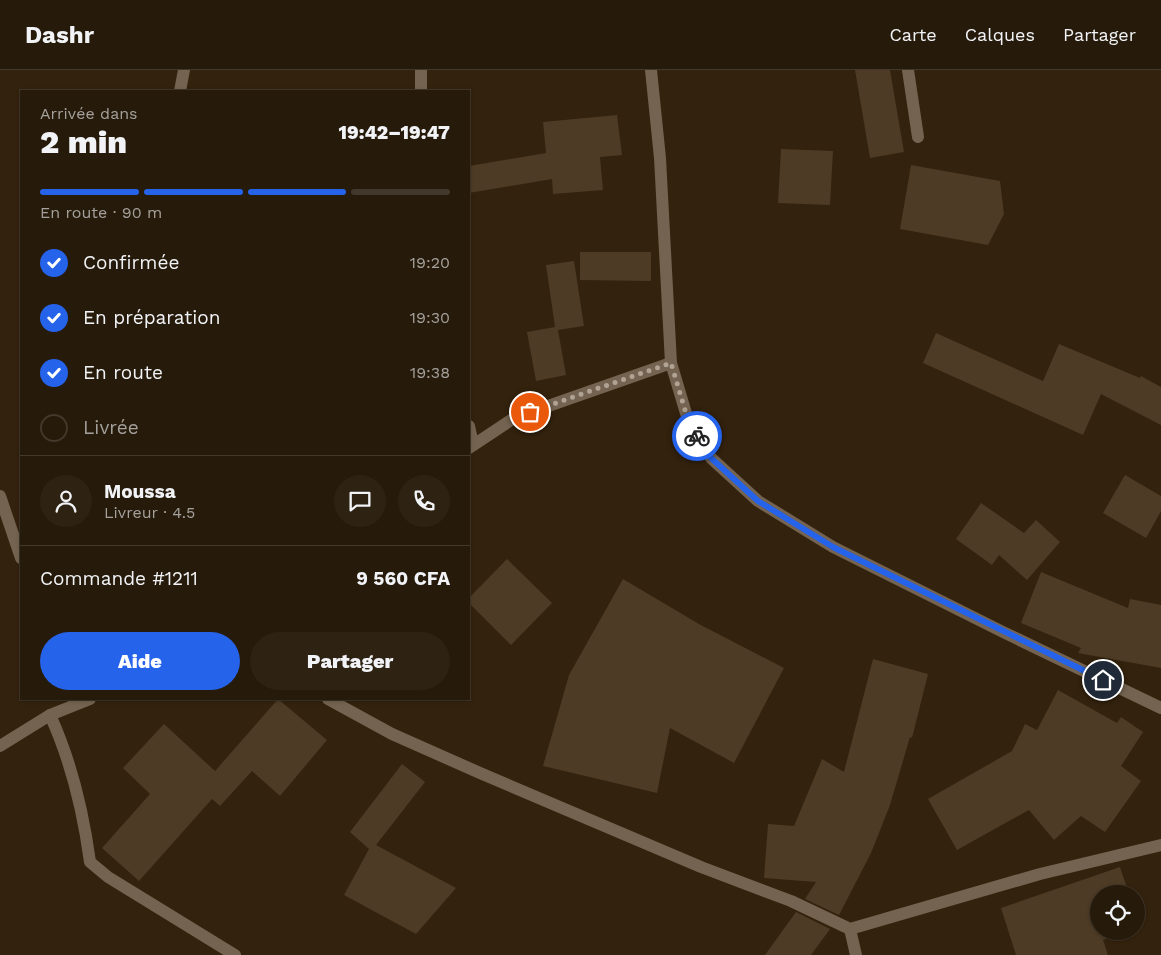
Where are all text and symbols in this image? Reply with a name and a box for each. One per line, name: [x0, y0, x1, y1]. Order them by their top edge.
text: Dashr: [25, 21, 94, 49]
text: Carte: [889, 24, 937, 45]
text: Calques: [965, 24, 1035, 45]
text: Partager: [1063, 24, 1136, 45]
text: Arrivée dans: [40, 104, 138, 123]
text: 19:42–19:47: [339, 121, 450, 144]
text: 2 min: [40, 123, 127, 161]
text: En route · 90 m: [40, 203, 162, 222]
icon: check: [40, 249, 68, 277]
text: Confirmée: [83, 251, 179, 274]
text: 19:20: [410, 253, 450, 272]
icon: check: [40, 304, 68, 332]
text: En préparation: [83, 306, 220, 329]
text: 19:30: [410, 308, 450, 327]
icon: check: [40, 359, 68, 387]
text: En route: [83, 361, 163, 384]
text: 19:38: [410, 363, 450, 382]
pin: [509, 391, 551, 433]
icon: bag: [516, 398, 544, 426]
courier: [672, 411, 722, 461]
text: Livrée: [83, 416, 139, 439]
icon: bike: [683, 422, 711, 450]
button: person: [40, 475, 92, 527]
button: chat: [334, 475, 386, 527]
button: phone: [398, 475, 450, 527]
text: Moussa: [104, 480, 176, 503]
text: Livreur · 4.5: [104, 503, 195, 522]
text: Commande #1211: [40, 567, 198, 590]
text: 9 560 CFA: [356, 567, 450, 590]
button: Aide: [40, 632, 240, 690]
button: Partager: [250, 632, 450, 690]
pin: [1082, 659, 1124, 701]
icon: home: [1089, 666, 1117, 694]
map controls: [1090, 885, 1145, 940]
button: locate: [1090, 885, 1145, 940]

